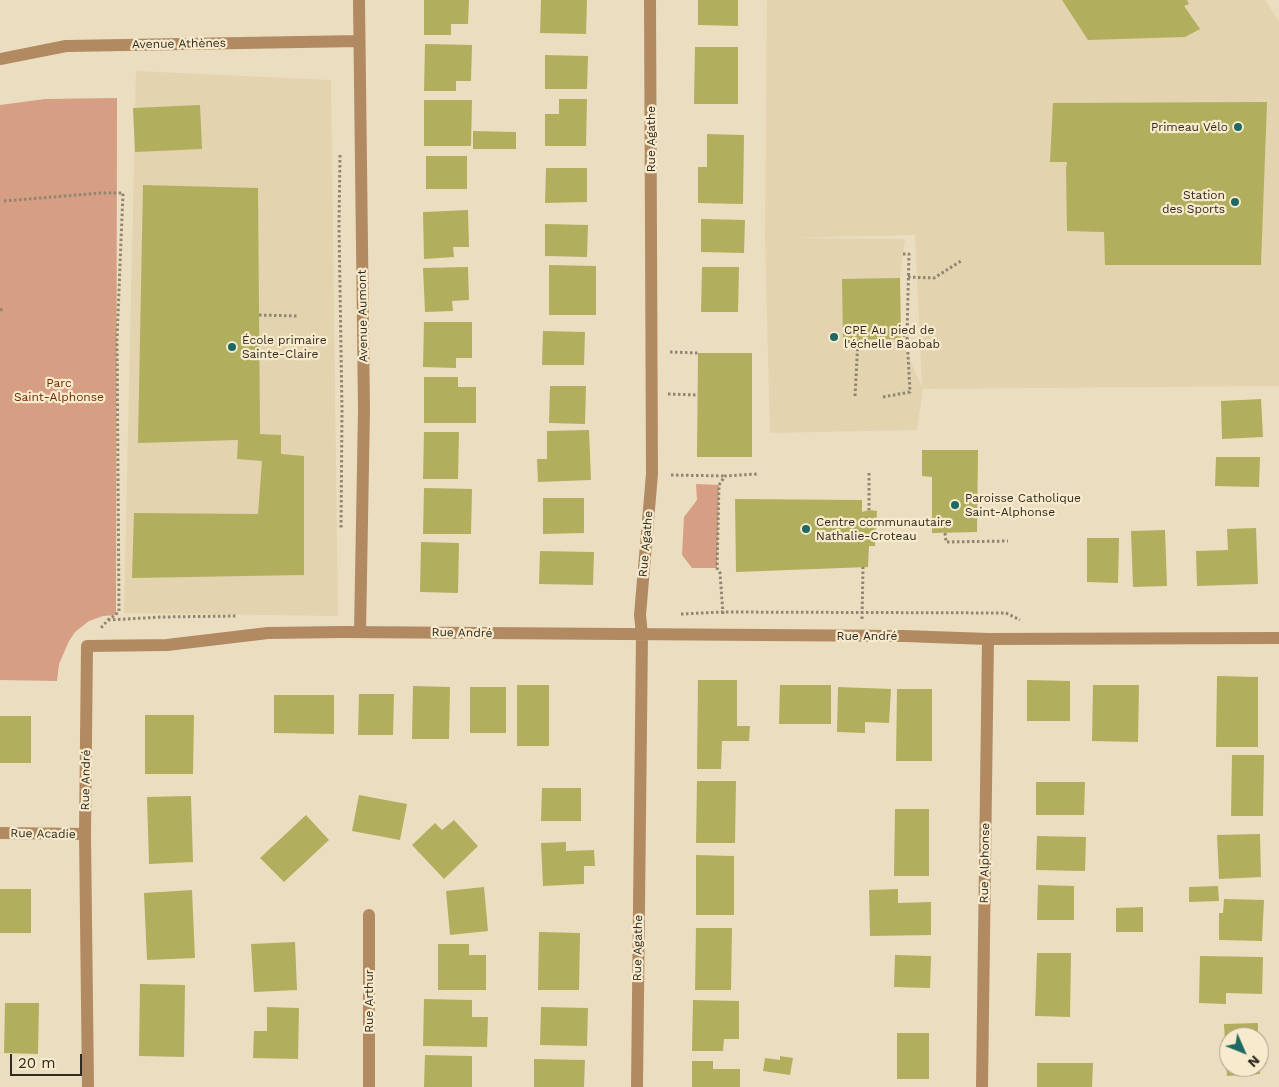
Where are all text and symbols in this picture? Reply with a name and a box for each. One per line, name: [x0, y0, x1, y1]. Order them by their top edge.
street label: Avenue Athènes: [132, 36, 226, 52]
street label: Rue Agathe: [644, 106, 658, 172]
place label: Primeau Vélo: [1151, 120, 1228, 134]
marker: Primeau Vélo: [1232, 121, 1244, 133]
place label: Station des Sports: [1162, 188, 1225, 216]
marker: Station des Sports: [1229, 196, 1241, 208]
street label: Avenue Aumont: [355, 270, 371, 362]
place label: CPE Au pied de l'échelle Baobab: [844, 323, 940, 351]
marker: CPE Au pied de l'échelle Baobab: [828, 331, 840, 343]
place label: École primaire Sainte-Claire: [242, 333, 327, 361]
marker: École primaire Sainte-Claire: [226, 341, 238, 353]
park label: Parc Saint-Alphonse: [14, 376, 104, 404]
place label: Paroisse Catholique Saint-Alphonse: [965, 491, 1081, 519]
marker: Paroisse Catholique Saint-Alphonse: [949, 499, 961, 511]
street label: Rue Agathe: [636, 510, 656, 578]
place label: Centre communautaire Nathalie-Croteau: [816, 515, 952, 543]
marker: Centre communautaire Nathalie-Croteau: [800, 523, 812, 535]
street label: Rue André: [431, 625, 493, 641]
street label: Rue André: [837, 629, 897, 643]
street label: Rue André: [78, 749, 94, 811]
street label: Rue Alphonse: [977, 823, 993, 903]
street label: Rue Acadie: [10, 826, 76, 842]
street label: Rue Agathe: [630, 915, 646, 981]
street label: Rue Arthur: [362, 969, 376, 1033]
north arrow: [1219, 1027, 1269, 1077]
scale bar: [12, 1044, 85, 1076]
text: N: [1245, 1052, 1263, 1071]
text: 20 m: [18, 1054, 56, 1072]

